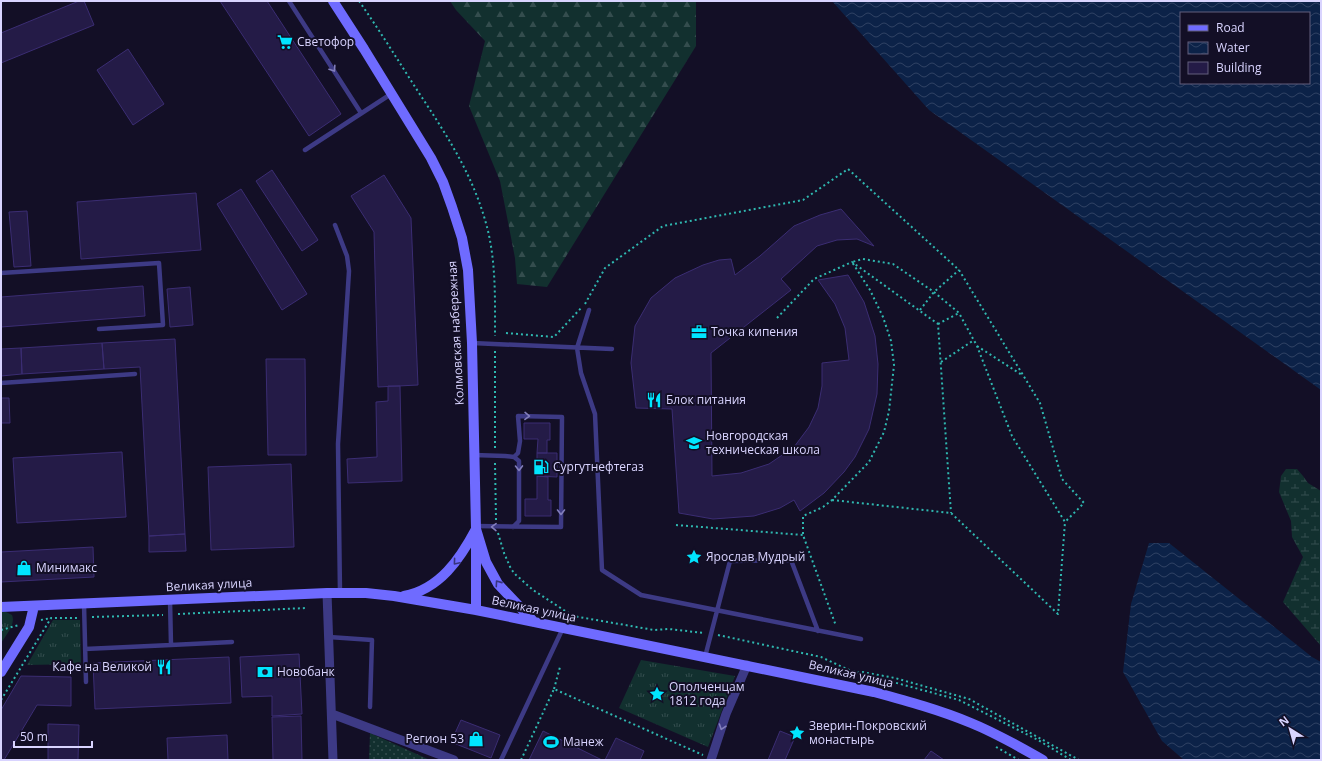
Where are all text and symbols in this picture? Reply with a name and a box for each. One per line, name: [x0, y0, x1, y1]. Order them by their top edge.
legend: [1180, 12, 1310, 84]
text: Road: [1216, 19, 1245, 36]
supermarket icon: Светофор: [276, 33, 294, 51]
place label: Светофор: [297, 33, 354, 50]
text: Water: [1216, 39, 1250, 56]
text: Building: [1216, 59, 1262, 76]
one-way arrow: [328, 65, 336, 72]
street label: Колмовская набережная: [443, 260, 468, 406]
office icon: Точка кипения: [690, 323, 708, 341]
place label: Точка кипения: [711, 323, 798, 340]
restaurant icon: Блок питания: [645, 391, 663, 409]
place label: Блок питания: [666, 391, 746, 408]
one-way arrow: [524, 412, 530, 420]
place label: Новгородская техническая школа: [706, 427, 820, 458]
school or university icon: Новгородская техническая школа: [685, 434, 703, 452]
fuel station icon: Сургутнефтегаз: [532, 458, 550, 476]
place label: Сургутнефтегаз: [553, 458, 644, 475]
one-way arrow: [515, 465, 523, 471]
one-way arrow: [557, 509, 565, 515]
one-way arrow: [491, 523, 497, 531]
place icon: Ярослав Мудрый: [685, 548, 703, 566]
place label: Ярослав Мудрый: [706, 548, 805, 565]
one-way arrow: [453, 557, 460, 565]
shop icon: Минимакс: [15, 559, 33, 577]
place label: Минимакс: [36, 559, 97, 576]
street label: Великая улица: [165, 574, 253, 595]
one-way arrow: [496, 581, 503, 588]
street label: Великая улица: [490, 591, 578, 626]
street label: Великая улица: [807, 656, 895, 692]
place label: Кафе на Великой: [52, 658, 152, 675]
restaurant icon: Кафе на Великой: [155, 658, 173, 676]
bank icon: Новобанк: [256, 663, 274, 681]
place label: Новобанк: [277, 663, 336, 680]
place label: Ополченцам 1812 года: [669, 678, 744, 709]
place icon: Ополченцам 1812 года: [648, 685, 666, 703]
north arrow: [1270, 709, 1310, 749]
text: N: [1276, 712, 1292, 729]
place label: Зверин-Покровский монастырь: [809, 717, 927, 748]
scale bar: [14, 723, 92, 749]
one-way arrow: [718, 723, 726, 730]
place icon: Зверин-Покровский монастырь: [788, 724, 806, 742]
text: 50 m: [20, 728, 48, 745]
place label: Регион 53: [406, 730, 464, 747]
shop icon: Регион 53: [467, 730, 485, 748]
sports icon: Манеж: [542, 733, 560, 751]
place label: Манеж: [563, 733, 604, 750]

